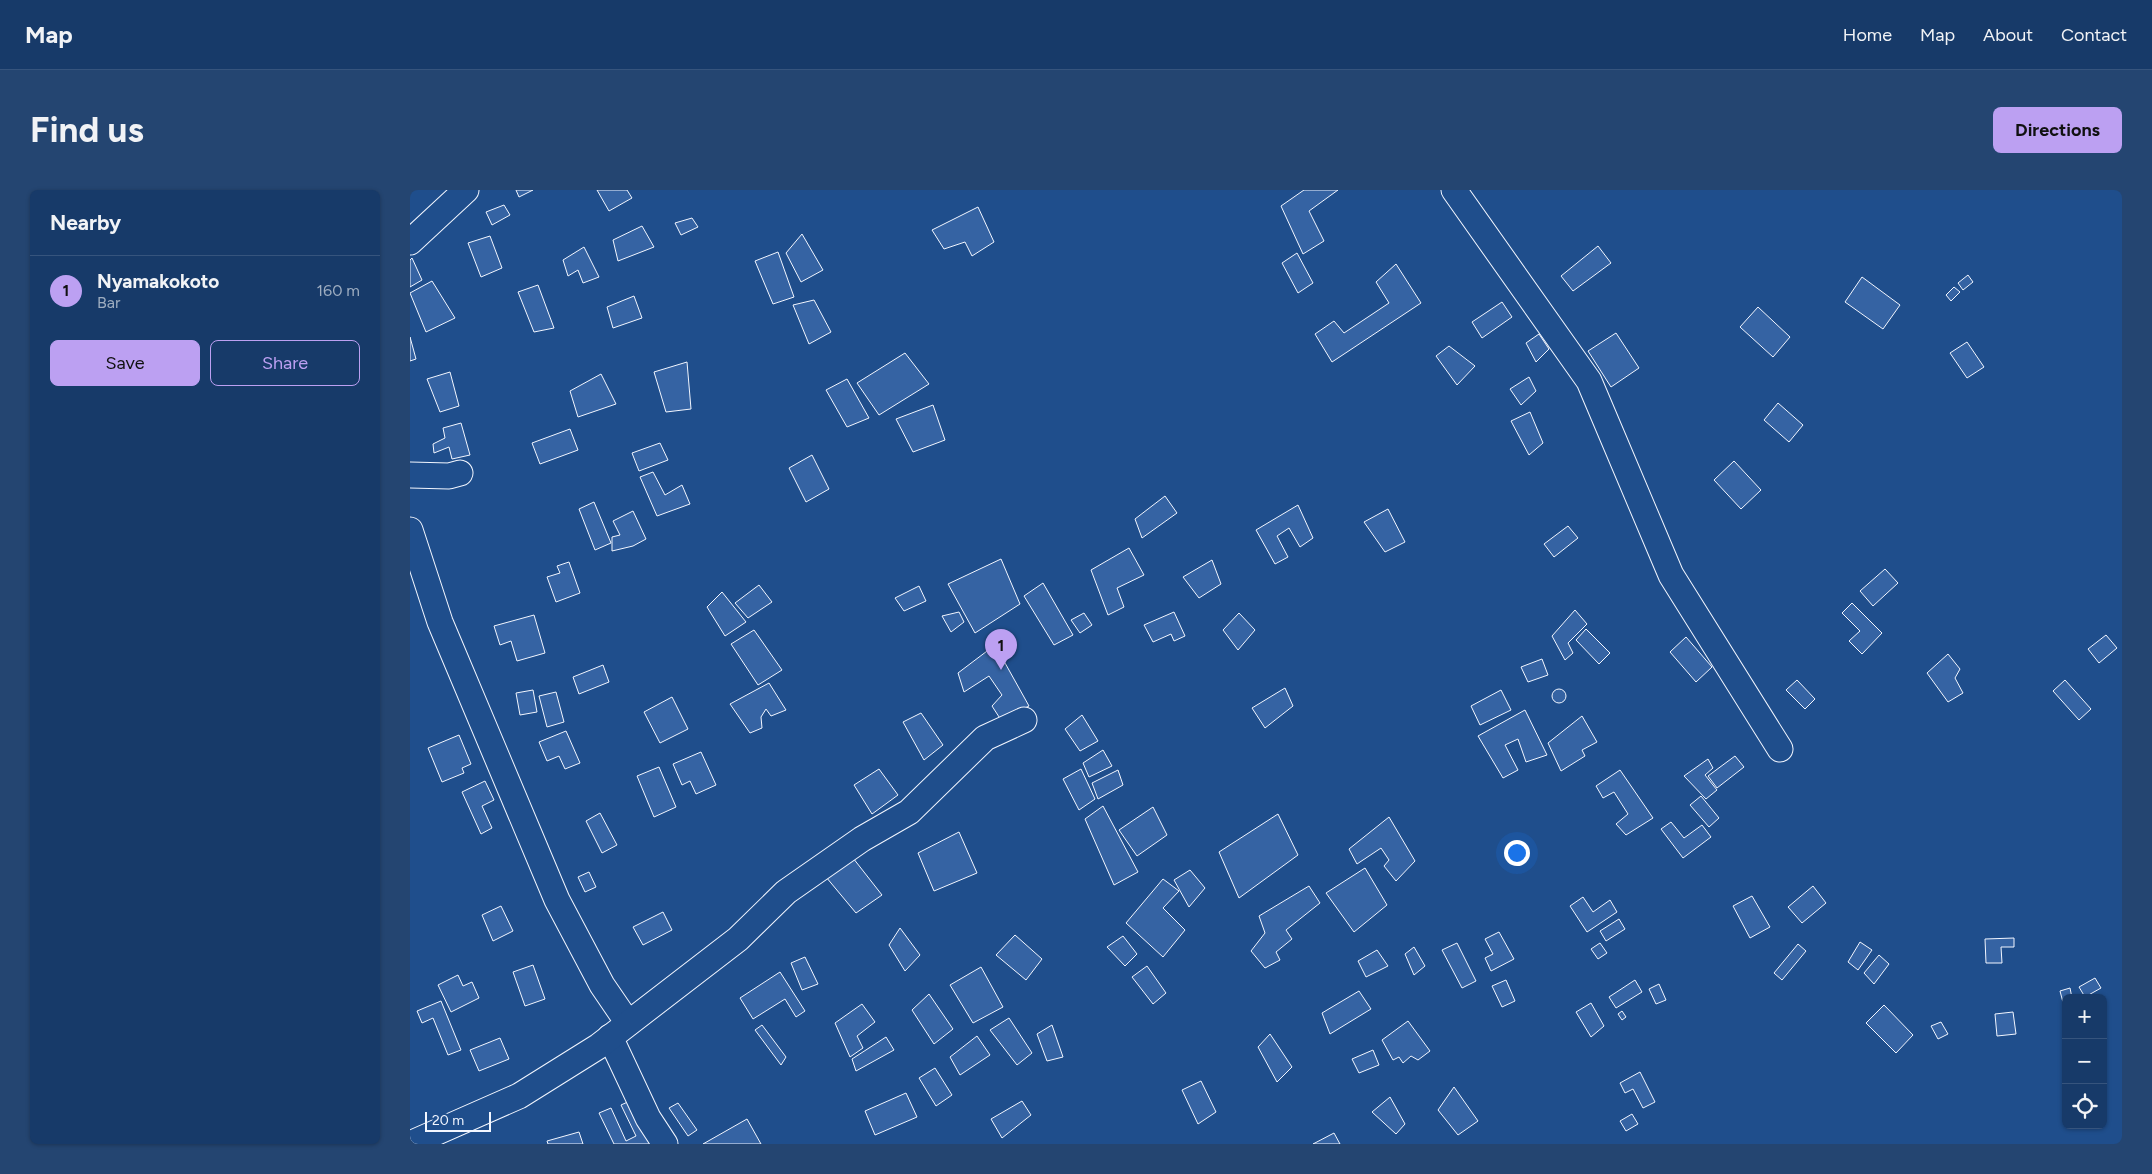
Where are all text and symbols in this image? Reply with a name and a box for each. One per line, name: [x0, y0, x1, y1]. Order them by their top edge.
text: Map: [25, 20, 73, 49]
text: Home: [1843, 24, 1892, 46]
text: Map: [1920, 24, 1955, 46]
text: About: [1983, 24, 2033, 46]
text: Contact: [2061, 24, 2127, 46]
button: Directions: [1993, 107, 2122, 153]
text: Find us: [30, 109, 144, 151]
text: Nearby: [50, 210, 121, 235]
text: Nyamakokoto: [97, 270, 219, 293]
text: 1: [63, 281, 69, 300]
text: 160 m: [317, 281, 360, 300]
text: Bar: [97, 293, 120, 312]
button: Save: [50, 340, 200, 386]
button: Share: [210, 340, 360, 386]
pin: 1: [985, 629, 1017, 670]
your location: [1504, 840, 1530, 866]
map controls: [2062, 994, 2107, 1129]
button: +: [2062, 994, 2107, 1039]
button: −: [2062, 1039, 2107, 1084]
button: locate: [2062, 1084, 2107, 1129]
scale bar: [425, 1109, 491, 1132]
text: 20 m: [432, 1112, 464, 1129]

